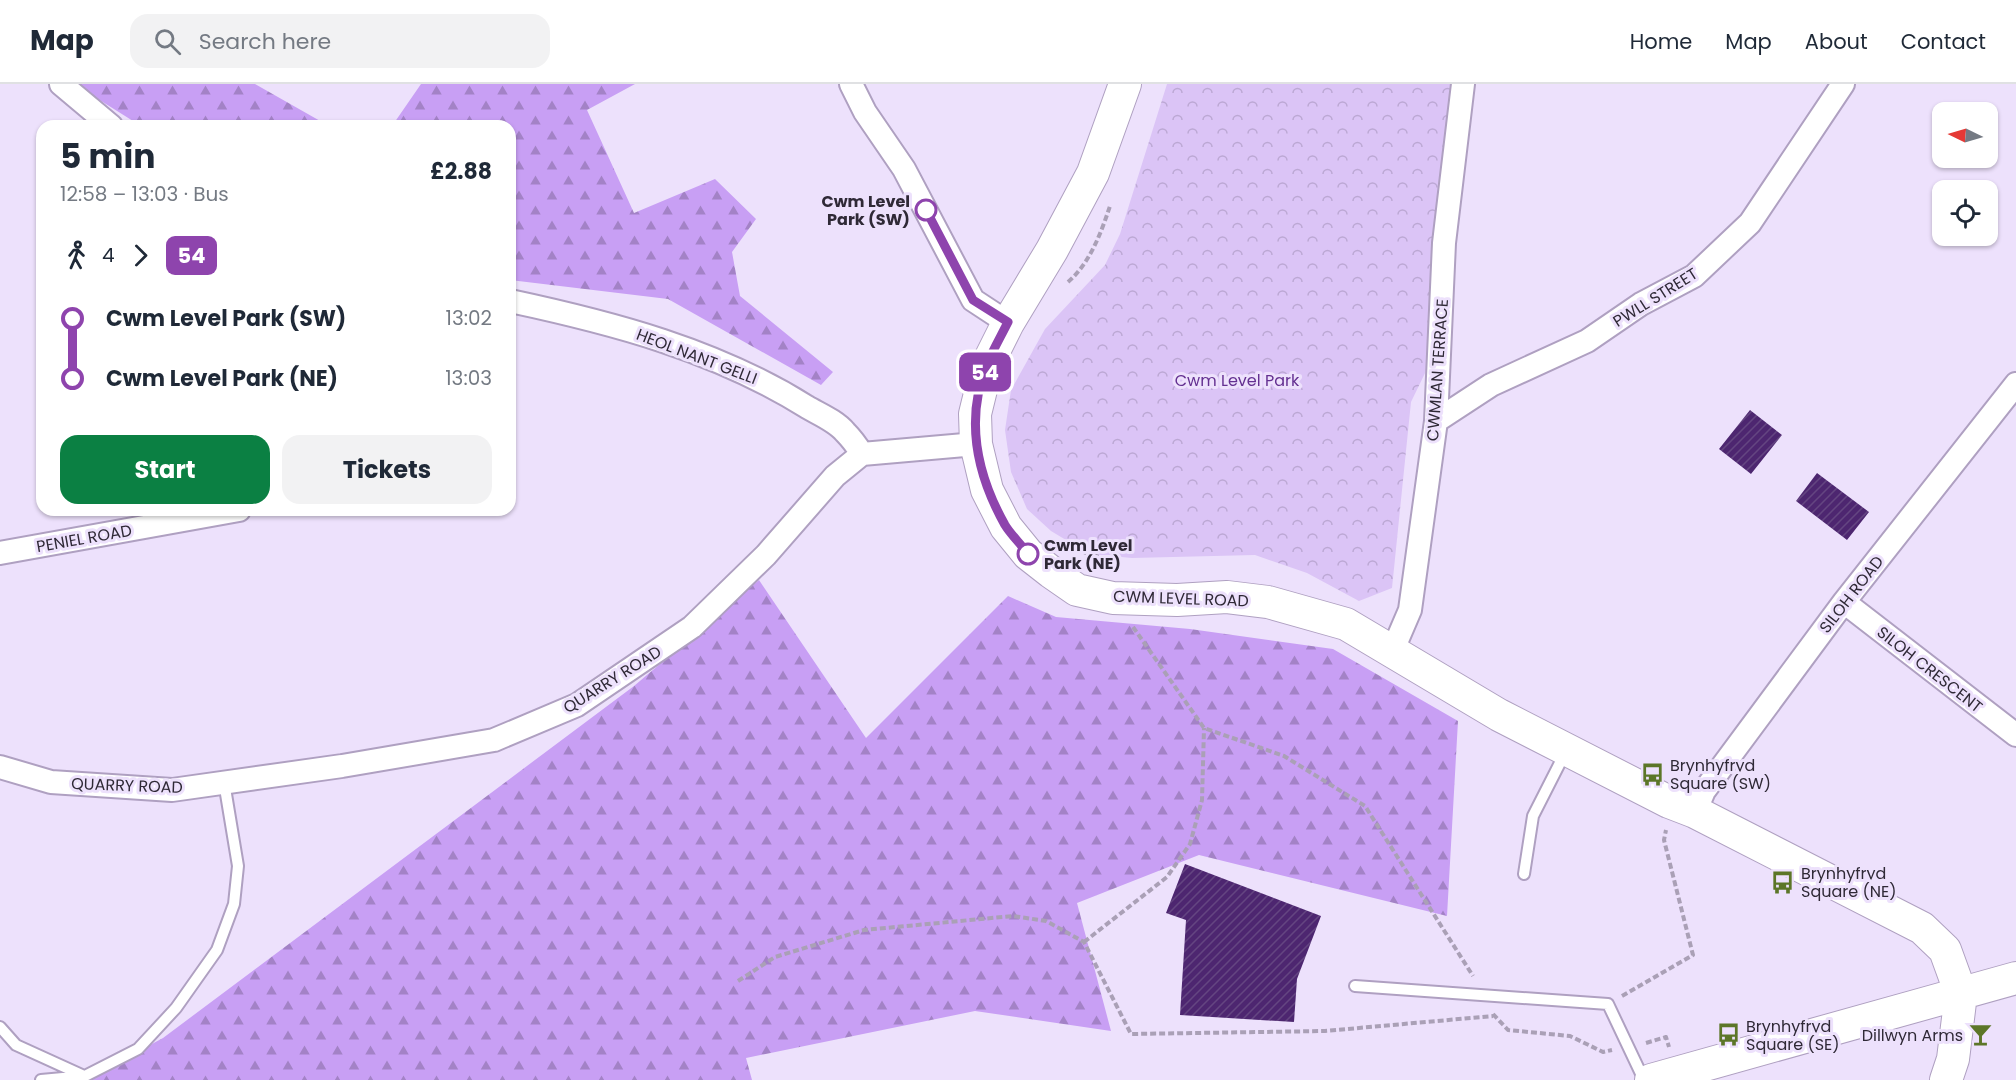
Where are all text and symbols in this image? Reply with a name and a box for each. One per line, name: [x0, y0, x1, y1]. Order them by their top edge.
search box: [130, 14, 550, 68]
text: Map: [30, 21, 94, 60]
icon: search: [151, 25, 184, 58]
text: Search here: [199, 26, 331, 57]
text: Home: [1630, 27, 1692, 56]
text: Map: [1725, 27, 1772, 56]
text: About: [1805, 27, 1868, 56]
text: Contact: [1901, 27, 1986, 56]
north arrow: [1932, 102, 1998, 168]
map controls: [1932, 102, 1998, 246]
text: 5 min: [60, 133, 155, 180]
text: £2.88: [430, 156, 492, 187]
text: 12:58 – 13:03 · Bus: [60, 180, 229, 208]
button: locate: [1932, 180, 1998, 246]
place label: Cwm Level Park (SW): [822, 190, 910, 231]
marker: Cwm Level Park (SW): [915, 199, 937, 221]
icon: walk: [60, 239, 93, 272]
icon: forward: [124, 239, 157, 272]
text: 4: [102, 241, 115, 269]
text: 54: [178, 241, 205, 270]
street label: PWLL STREET: [1609, 262, 1702, 333]
street label: CWMLAN TERRACE: [1421, 298, 1454, 442]
text: Cwm Level Park (SW): [106, 303, 346, 334]
text: 13:02: [446, 304, 492, 332]
street label: HEOL NANT GELLI: [633, 323, 761, 390]
line badge: 54: [958, 352, 1012, 392]
text: 54: [971, 358, 999, 387]
text: Cwm Level Park (NE): [106, 363, 338, 394]
text: 13:03: [445, 364, 492, 392]
park label: Cwm Level Park: [1175, 369, 1300, 392]
button: Start: [60, 435, 270, 504]
button: Tickets: [282, 435, 492, 504]
street label: PENIEL ROAD: [35, 519, 134, 558]
place label: Cwm Level Park (NE): [1044, 534, 1132, 575]
marker: Cwm Level Park (NE): [1017, 543, 1039, 565]
street label: SILOH ROAD: [1814, 551, 1889, 638]
street label: CWM LEVEL ROAD: [1113, 585, 1249, 612]
street label: SILOH CRESCENT: [1872, 621, 1988, 718]
street label: QUARRY ROAD: [559, 640, 666, 719]
place label: Brynhyfryd Square (SW): [1670, 754, 1771, 795]
bus stop icon: Brynhyfryd Square (SW): [1639, 761, 1665, 787]
street label: QUARRY ROAD: [71, 772, 183, 799]
place label: Brynhyfryd Square (NE): [1801, 862, 1896, 903]
bus stop icon: Brynhyfryd Square (NE): [1770, 869, 1796, 895]
place label: Brynhyfryd Square (SE): [1746, 1015, 1840, 1056]
bus stop icon: Brynhyfryd Square (SE): [1715, 1022, 1741, 1048]
bar icon: Dillwyn Arms: [1968, 1022, 1994, 1048]
place label: Dillwyn Arms: [1862, 1024, 1963, 1047]

